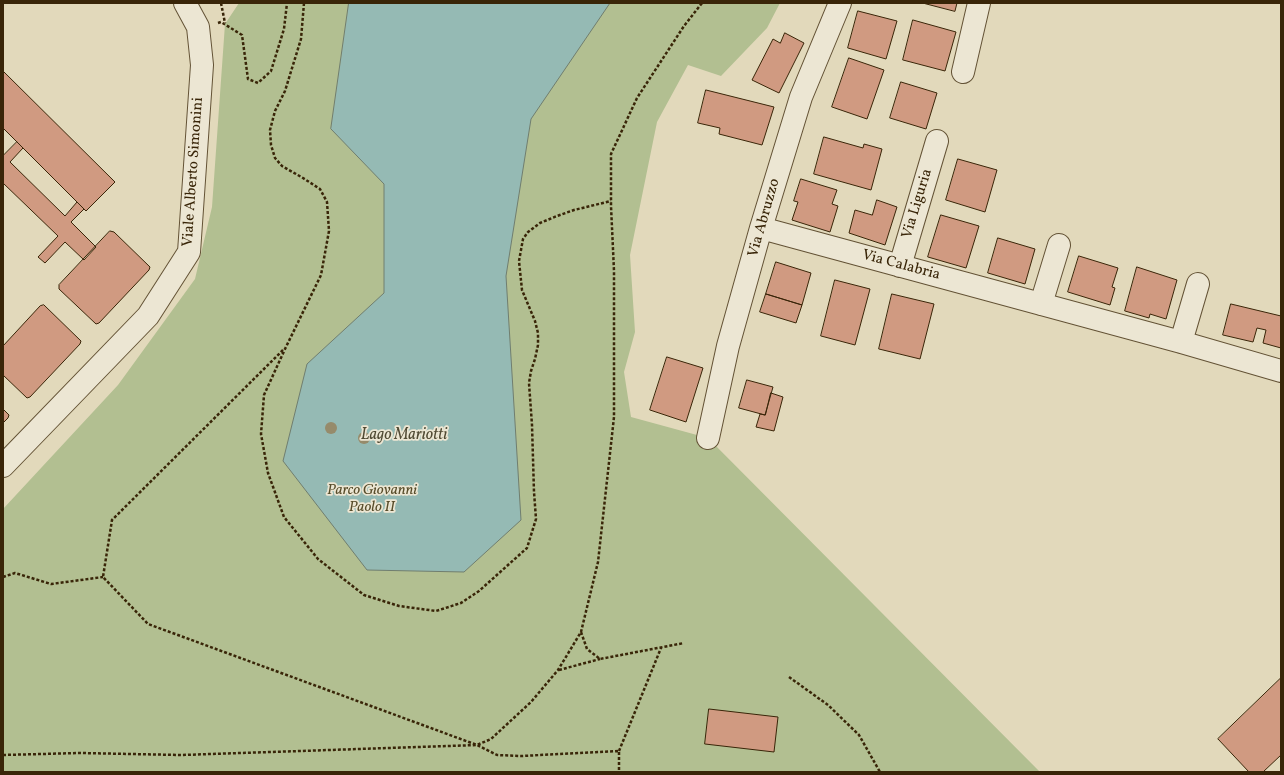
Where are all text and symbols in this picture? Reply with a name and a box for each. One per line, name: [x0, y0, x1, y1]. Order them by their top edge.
street label: Viale Alberto Simonini: [180, 97, 208, 247]
street label: Via Liguria: [899, 167, 937, 241]
street label: Via Abruzzo: [745, 177, 785, 259]
street label: Via Calabria: [860, 247, 942, 285]
water label: Lago Mariotti: [361, 426, 447, 446]
park label: Parco Giovanni Paolo II: [327, 482, 417, 517]

